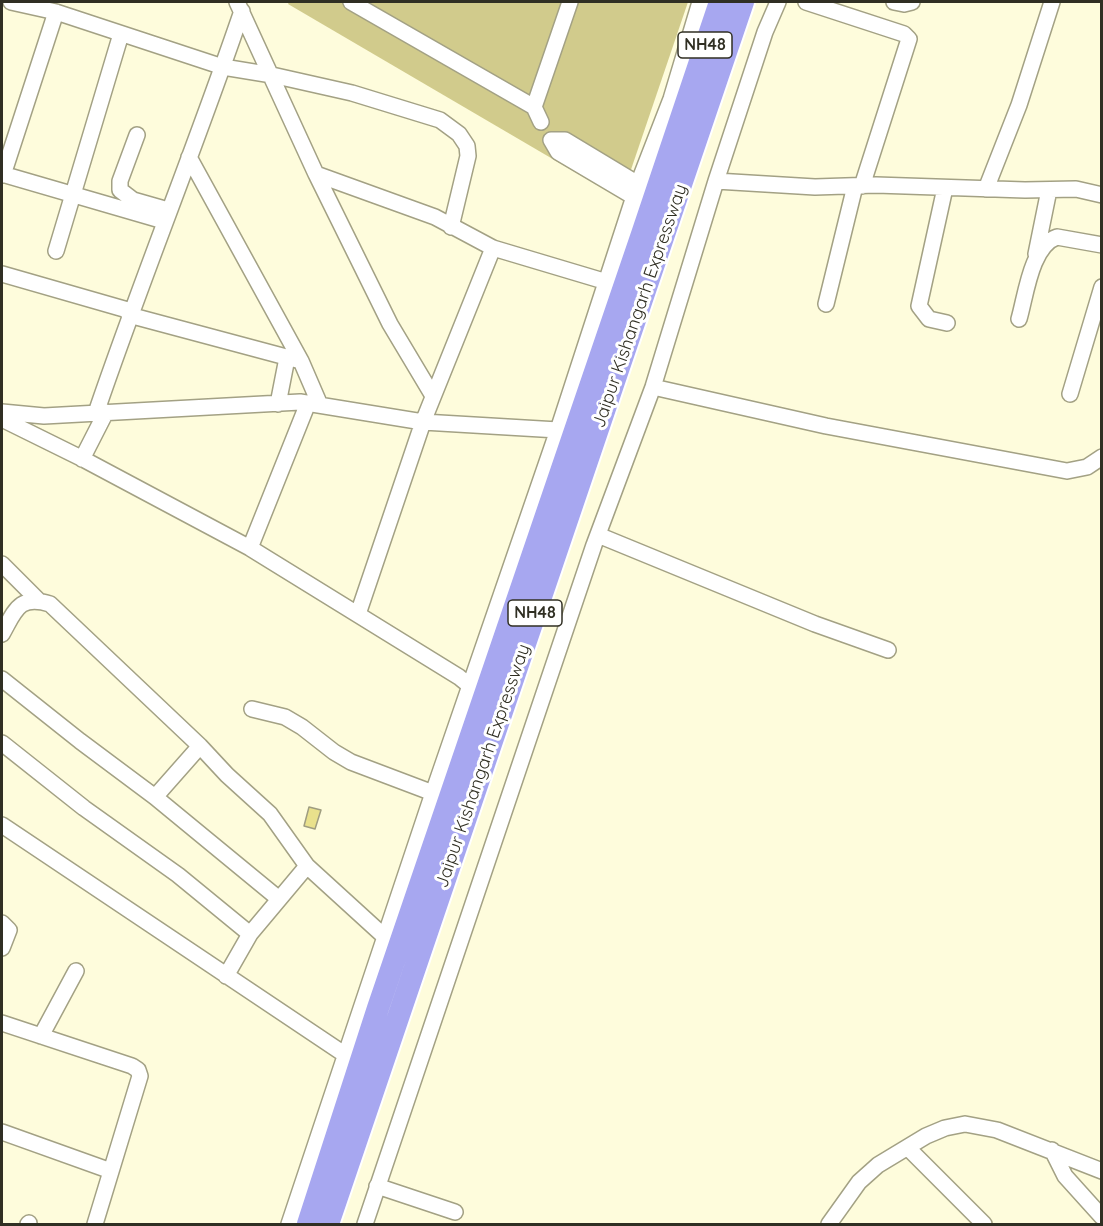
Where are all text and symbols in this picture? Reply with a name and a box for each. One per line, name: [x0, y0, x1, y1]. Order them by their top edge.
road number: NH48: [678, 32, 732, 58]
street label: Jaipur Kishangarh Expressway: [588, 181, 692, 431]
road number: NH48: [508, 600, 562, 626]
street label: Jaipur Kishangarh Expressway: [431, 641, 535, 891]

